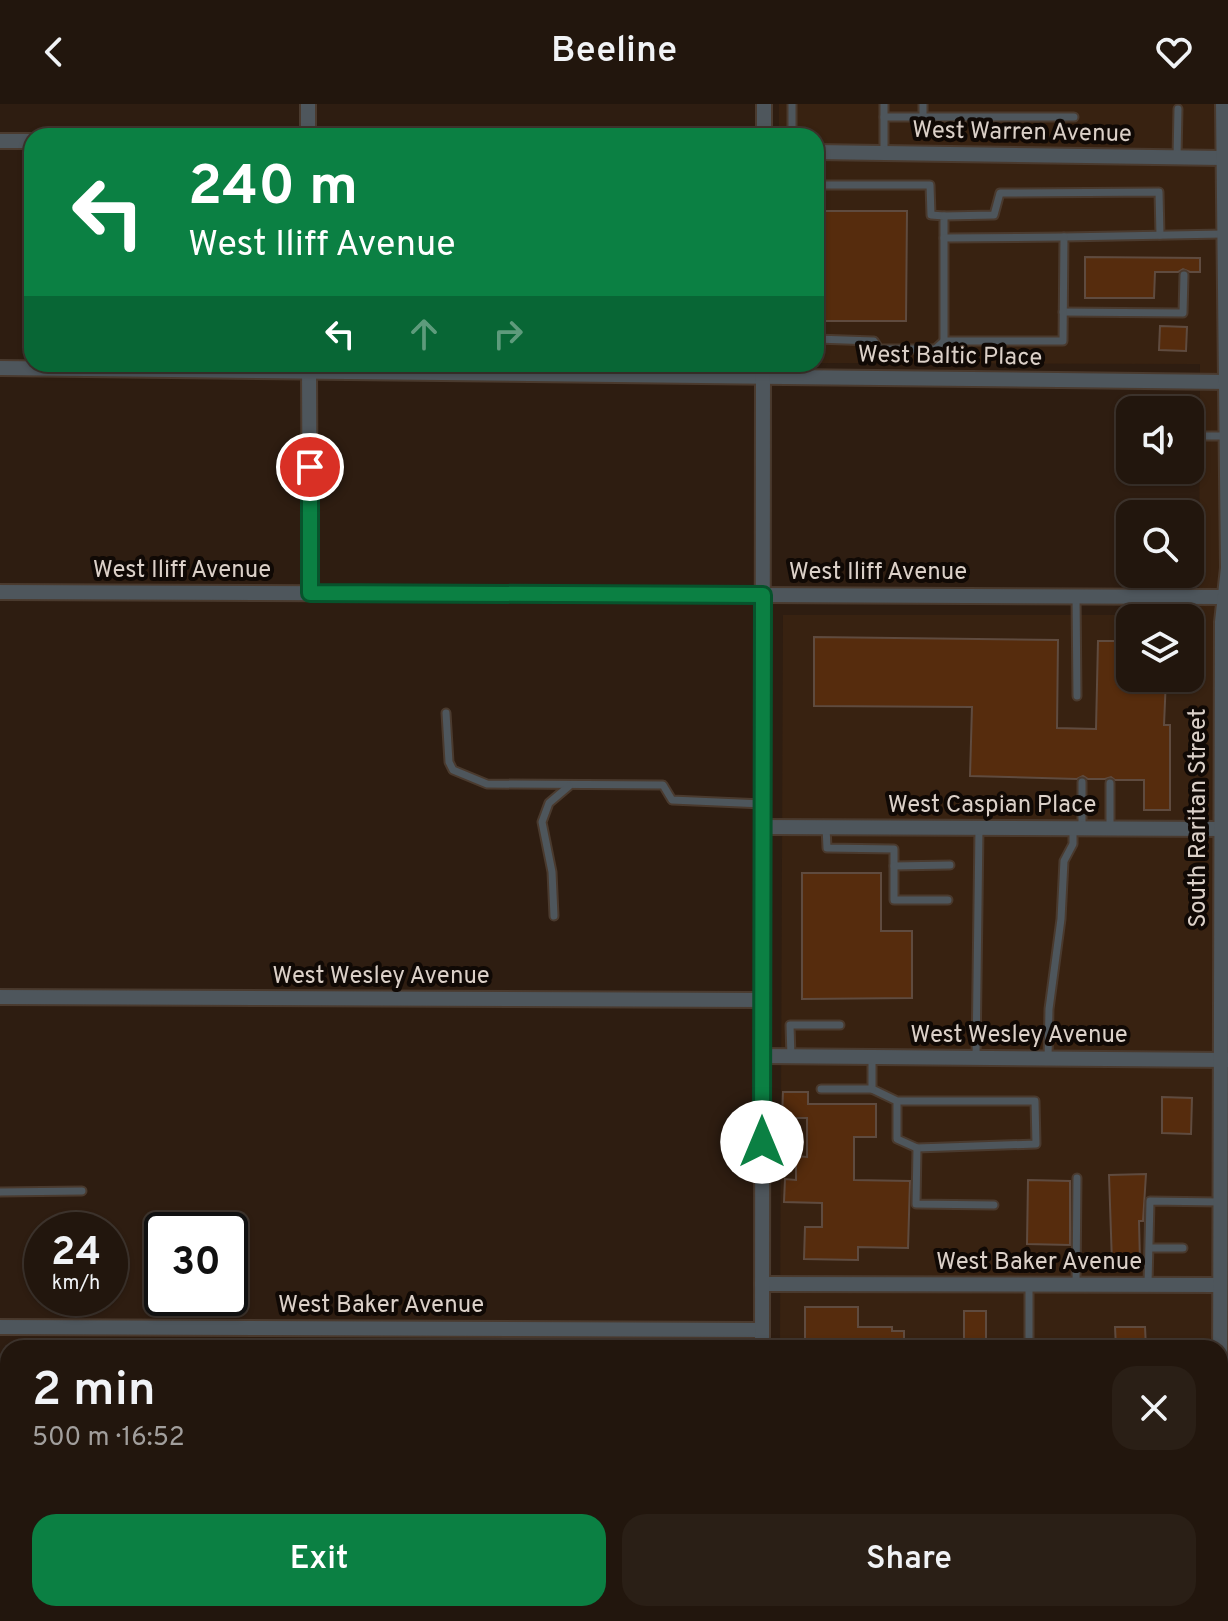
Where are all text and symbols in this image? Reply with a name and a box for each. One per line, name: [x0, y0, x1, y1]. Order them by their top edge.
text: Beeline: [551, 29, 677, 75]
icon: back: [32, 30, 76, 74]
icon: heart: [1152, 30, 1196, 74]
street label: West Warren Avenue: [912, 116, 1132, 150]
text: 240 m: [188, 154, 358, 224]
icon: left: [56, 160, 160, 264]
text: West Iliff Avenue: [188, 223, 456, 269]
icon: left: [318, 312, 362, 356]
icon: ahead: [402, 312, 446, 356]
icon: right: [486, 312, 530, 356]
street label: West Baltic Place: [857, 340, 1043, 374]
map controls: [1116, 396, 1204, 692]
button: sound: [1116, 396, 1204, 484]
pin: [276, 433, 344, 501]
icon: arrive: [288, 445, 332, 489]
button: search: [1116, 500, 1204, 588]
street label: West Iliff Avenue: [93, 556, 271, 586]
street label: West Iliff Avenue: [789, 558, 967, 588]
button: layers: [1116, 604, 1204, 692]
street label: South Raritan Street: [1184, 708, 1214, 928]
street label: West Caspian Place: [888, 791, 1096, 821]
street label: West Wesley Avenue: [272, 962, 490, 992]
street label: West Wesley Avenue: [910, 1021, 1128, 1051]
position arrow: [720, 1100, 804, 1184]
speed limit sign: 30: [144, 1212, 248, 1316]
text: 24: [51, 1229, 101, 1279]
street label: West Baker Avenue: [936, 1248, 1142, 1278]
text: km/h: [52, 1271, 100, 1297]
street label: West Baker Avenue: [278, 1291, 484, 1321]
text: 2 min: [32, 1362, 156, 1422]
button: close: [1112, 1366, 1196, 1450]
text: 500 m · 16:52: [32, 1422, 185, 1455]
button: Exit: [32, 1514, 606, 1606]
button: Share: [622, 1514, 1196, 1606]

